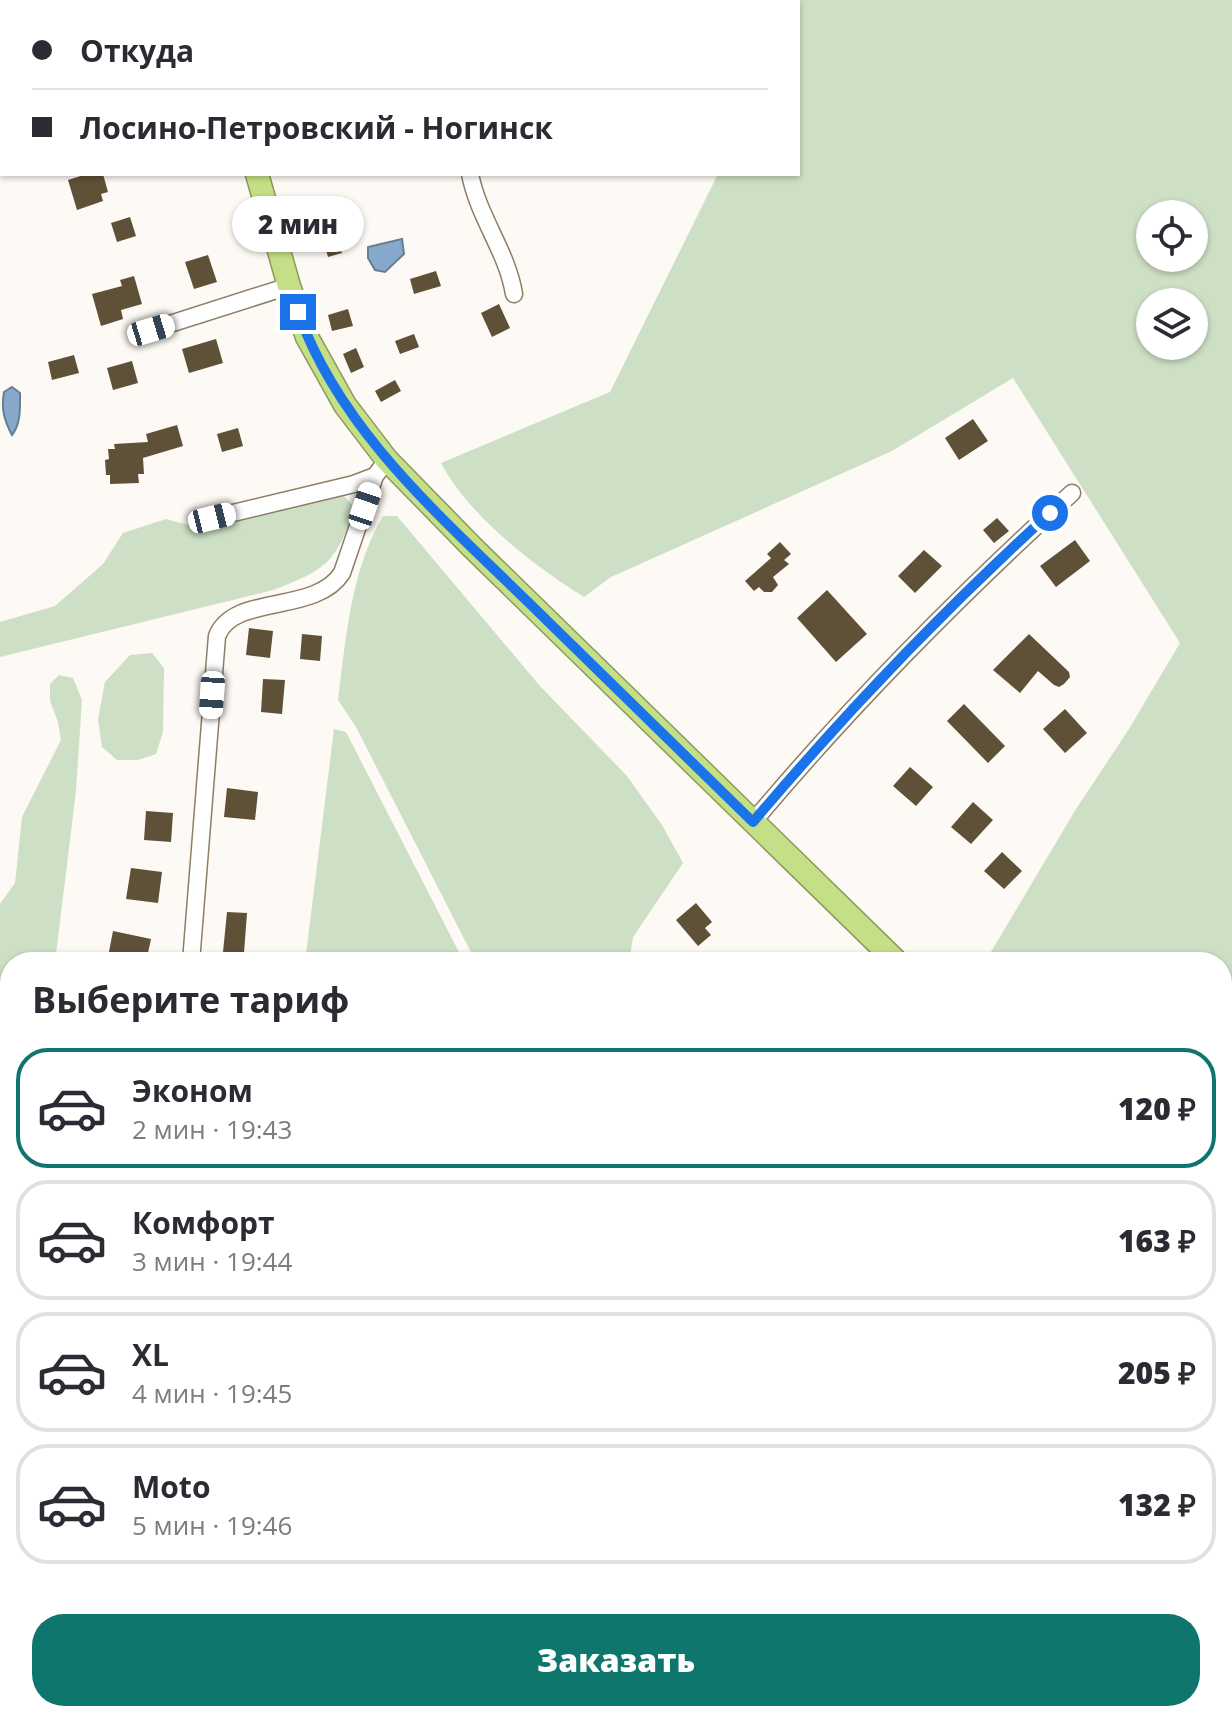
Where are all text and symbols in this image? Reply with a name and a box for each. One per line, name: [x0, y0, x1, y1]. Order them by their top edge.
text: Откуда: [80, 30, 194, 71]
text: Лосино-Петровский - Ногинск: [80, 107, 553, 148]
callout: 2 мин: [232, 196, 364, 252]
map controls: [1136, 200, 1208, 360]
button: locate: [1136, 200, 1208, 272]
text: 2 мин: [258, 206, 338, 242]
button: layers: [1136, 288, 1208, 360]
route end: [280, 294, 316, 330]
car: [125, 312, 177, 348]
car: [346, 479, 384, 533]
route start: [1032, 495, 1068, 531]
car: [186, 501, 238, 535]
car: [198, 670, 226, 720]
text: Выберите тариф: [32, 975, 349, 1024]
text: Эконом: [132, 1070, 253, 1111]
icon: car: [36, 1072, 108, 1144]
text: 120 ₽: [1118, 1088, 1196, 1129]
text: 2 мин · 19:43: [132, 1111, 292, 1147]
text: Комфорт: [132, 1202, 275, 1243]
icon: car: [36, 1204, 108, 1276]
text: 163 ₽: [1118, 1220, 1196, 1261]
text: 3 мин · 19:44: [132, 1243, 292, 1279]
text: XL: [132, 1334, 169, 1375]
icon: car: [36, 1336, 108, 1408]
text: 205 ₽: [1118, 1352, 1196, 1393]
text: 4 мин · 19:45: [132, 1375, 292, 1411]
text: Moto: [132, 1466, 210, 1507]
icon: car: [36, 1468, 108, 1540]
text: 132 ₽: [1118, 1484, 1196, 1525]
text: 5 мин · 19:46: [132, 1507, 292, 1543]
button: Заказать: [32, 1614, 1200, 1706]

